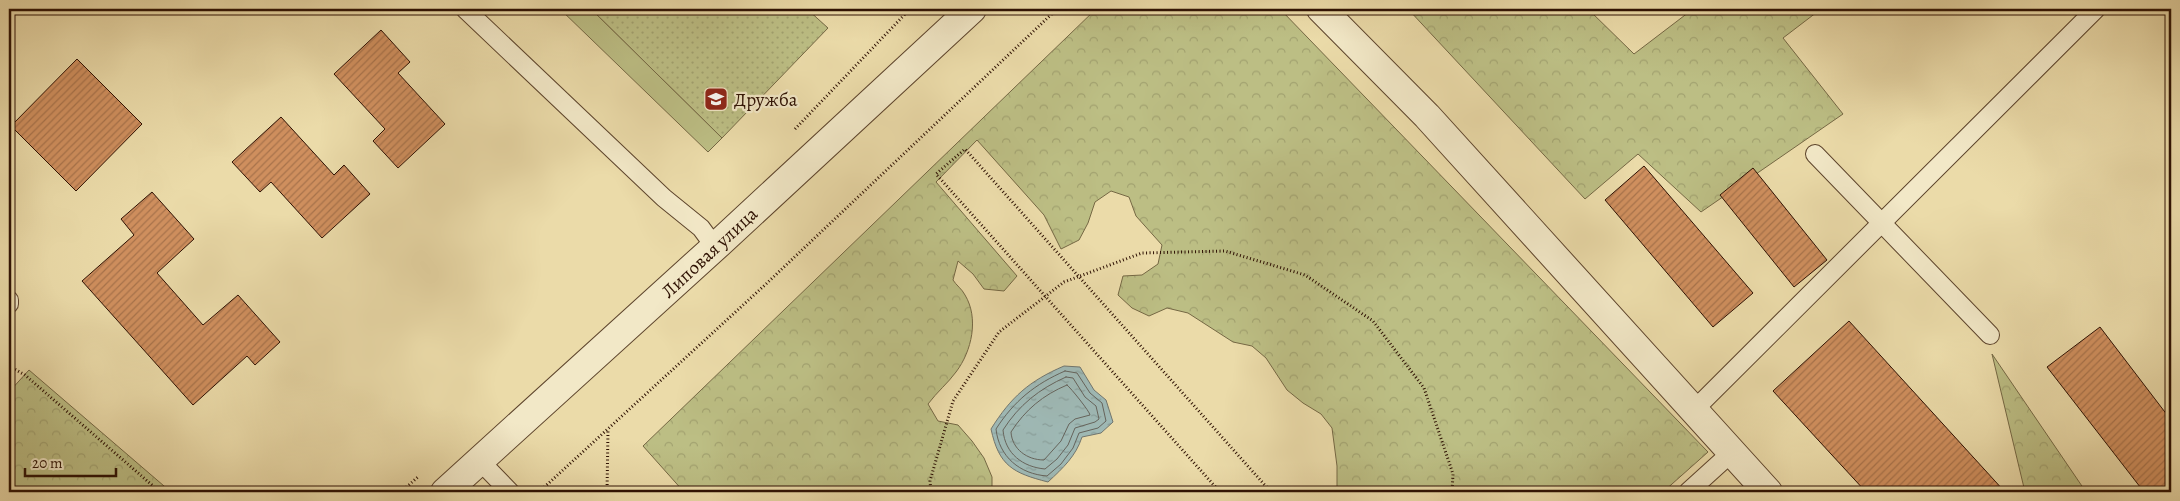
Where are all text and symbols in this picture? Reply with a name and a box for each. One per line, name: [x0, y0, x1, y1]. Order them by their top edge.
school or university icon: Дружба: [703, 86, 729, 112]
place label: Дружба: [734, 87, 798, 113]
street label: Липовая улица: [656, 201, 764, 304]
scale bar: [25, 446, 116, 478]
text: 20 m: [32, 453, 63, 473]

